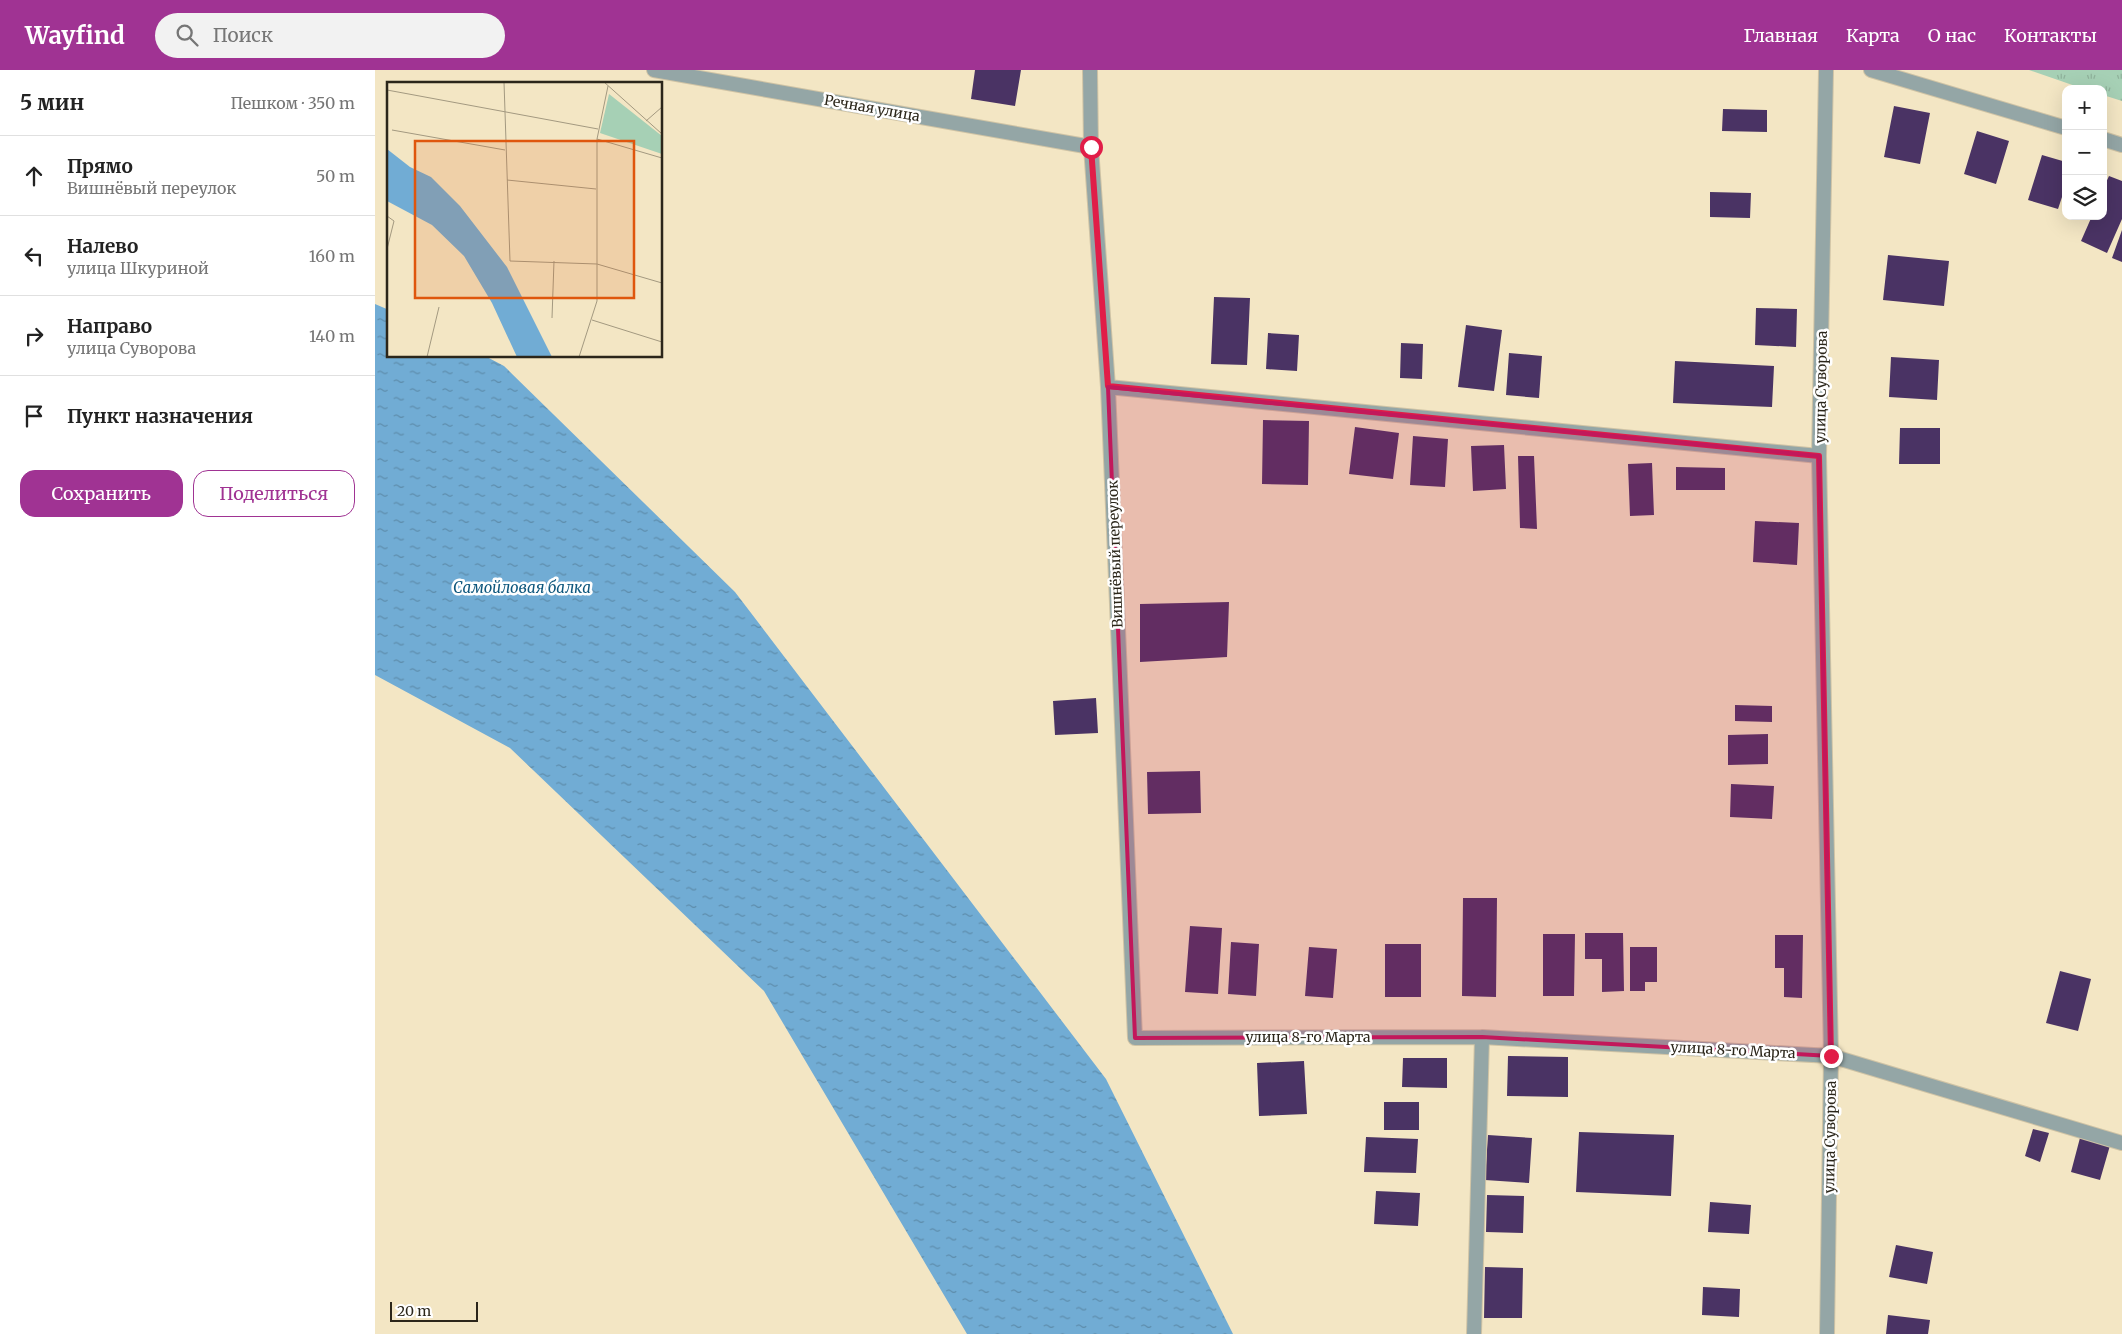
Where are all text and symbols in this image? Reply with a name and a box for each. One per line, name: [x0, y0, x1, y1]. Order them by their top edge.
search box: [155, 13, 505, 58]
text: Wayfind: [25, 20, 125, 51]
icon: search: [173, 21, 201, 49]
text: Поиск: [213, 23, 273, 47]
text: Главная: [1743, 24, 1818, 47]
text: Карта: [1846, 24, 1900, 47]
text: О нас: [1928, 24, 1976, 47]
text: Контакты: [2004, 24, 2097, 47]
inset map: [387, 82, 663, 358]
map controls: [2062, 85, 2107, 220]
button: +: [2062, 85, 2107, 130]
text: 5 мин: [20, 89, 84, 116]
street label: Речная улица: [823, 91, 922, 125]
text: Пешком · 350 m: [230, 93, 355, 113]
button: −: [2062, 130, 2107, 175]
route start: [1080, 136, 1103, 159]
text: Прямо: [67, 154, 133, 178]
icon: ahead: [20, 162, 48, 190]
text: 50 m: [316, 166, 355, 186]
button: layers: [2062, 175, 2107, 220]
text: Вишнёвый переулок: [67, 178, 236, 198]
text: Налево: [67, 234, 138, 258]
icon: left: [20, 242, 48, 270]
text: 160 m: [309, 246, 355, 266]
text: улица Шкуриной: [67, 258, 209, 278]
text: Направо: [67, 314, 152, 338]
icon: right: [20, 322, 48, 350]
text: 140 m: [309, 326, 355, 346]
street label: улица Суворова: [1811, 330, 1831, 444]
text: улица Суворова: [67, 338, 196, 358]
icon: arrive: [20, 402, 48, 430]
text: Пункт назначения: [67, 404, 253, 428]
button: Сохранить: [20, 470, 183, 517]
button: Поделиться: [193, 470, 355, 517]
street label: Вишнёвый переулок: [1103, 480, 1127, 628]
water label: Самойловая балка: [453, 578, 591, 597]
street label: улица 8-го Марта: [1245, 1028, 1371, 1046]
street label: улица 8-го Марта: [1670, 1038, 1796, 1062]
route end: [1820, 1045, 1843, 1068]
street label: улица Суворова: [1820, 1080, 1840, 1194]
scale bar: [390, 1299, 477, 1322]
text: 20 m: [397, 1302, 431, 1320]

